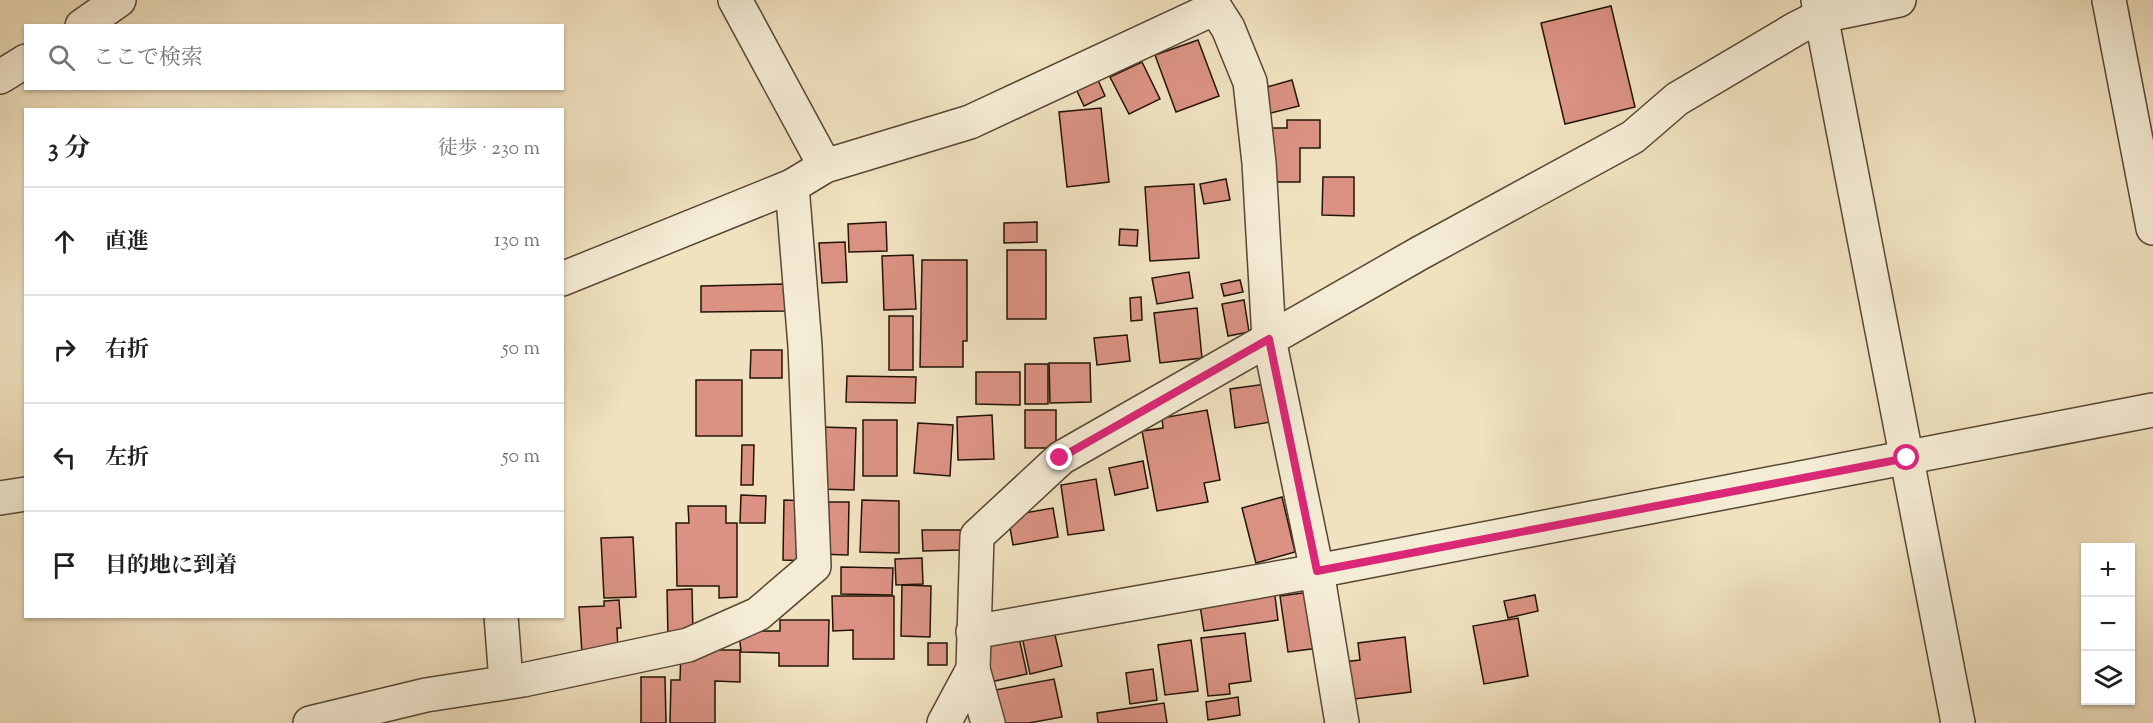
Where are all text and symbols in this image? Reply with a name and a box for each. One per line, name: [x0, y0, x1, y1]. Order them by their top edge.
search box: [24, 24, 564, 90]
icon: search: [45, 41, 78, 74]
text: ここで検索: [93, 43, 203, 75]
text: 3 分: [48, 131, 90, 168]
text: 徒歩 · 230 m: [438, 135, 540, 164]
icon: ahead: [48, 225, 81, 258]
text: 直進: [105, 227, 149, 259]
text: 130 m: [494, 227, 540, 256]
icon: right: [48, 333, 81, 366]
text: 右折: [105, 335, 149, 367]
text: 50 m: [502, 335, 540, 364]
icon: left: [48, 441, 81, 474]
text: 左折: [105, 443, 149, 475]
text: 50 m: [502, 443, 540, 472]
route end: [1046, 444, 1072, 470]
route start: [1893, 444, 1919, 470]
map controls: [2081, 543, 2135, 705]
button: +: [2081, 543, 2135, 597]
icon: arrive: [48, 549, 81, 582]
text: 目的地に到着: [105, 551, 237, 583]
button: −: [2081, 597, 2135, 651]
button: layers: [2081, 651, 2135, 705]

